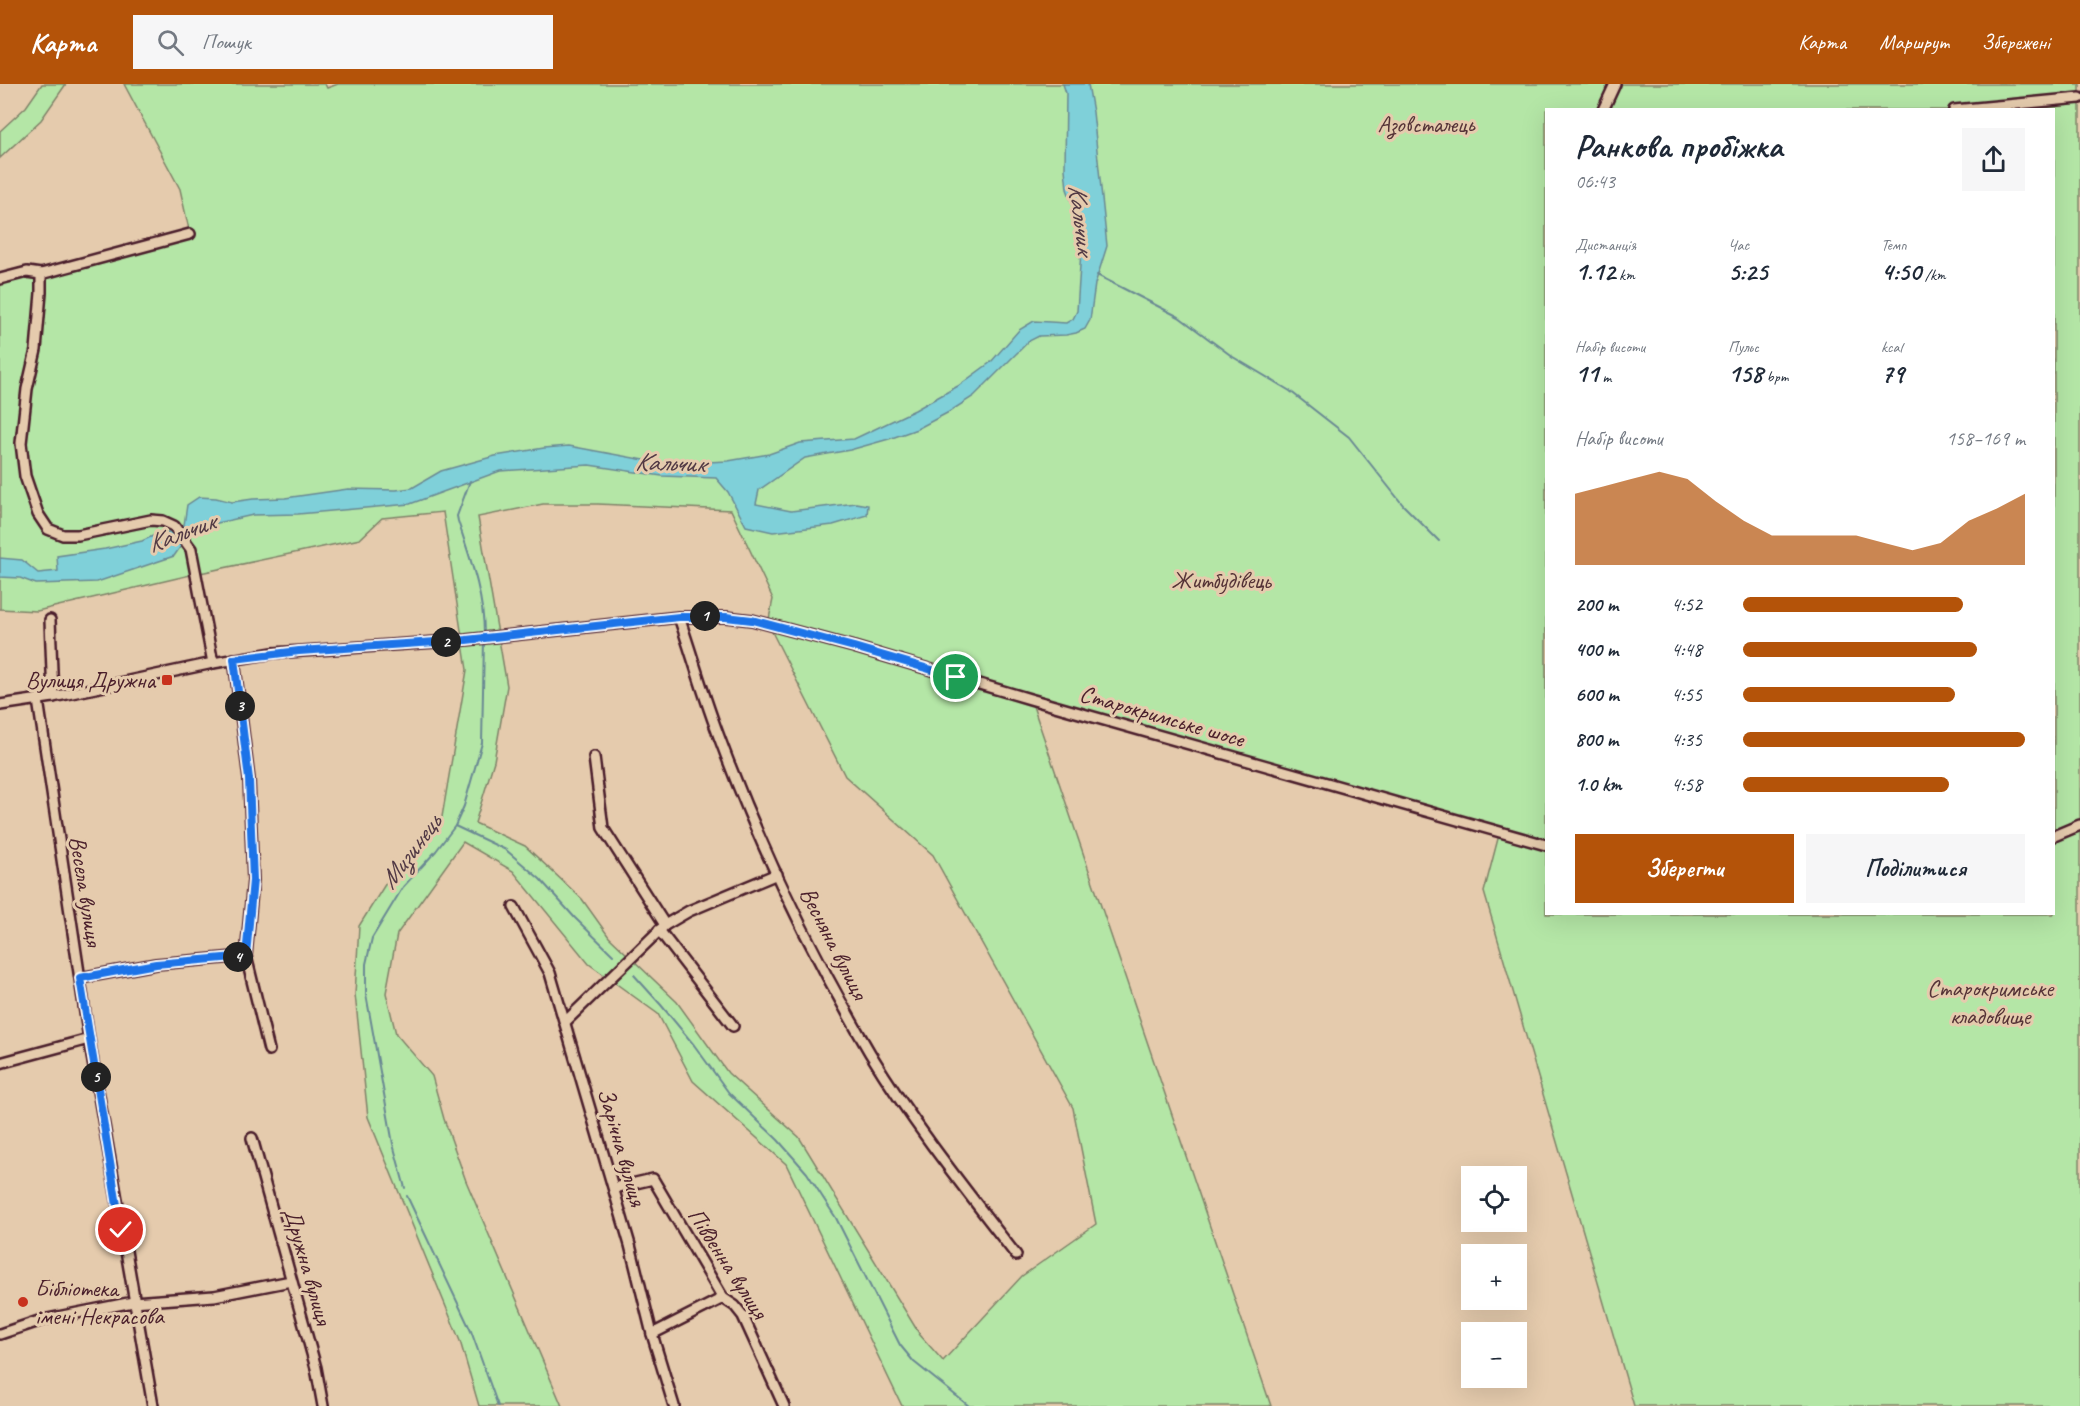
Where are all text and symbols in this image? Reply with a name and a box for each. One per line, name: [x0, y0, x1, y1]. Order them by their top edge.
search box: [133, 15, 553, 69]
text: Карта: [30, 25, 97, 60]
icon: search: [154, 26, 187, 59]
text: Пошук: [202, 28, 251, 56]
text: Карта: [1798, 29, 1846, 55]
text: Маршрут: [1879, 29, 1949, 55]
text: Збережені: [1982, 29, 2050, 55]
park label: Азовсталець: [1377, 109, 1476, 140]
text: Ранкова пробіжка: [1575, 125, 1782, 167]
button: share: [1962, 128, 2025, 191]
text: 06:43: [1575, 169, 1615, 194]
water label: Кальчик: [1061, 182, 1103, 260]
text: Дистанція: [1575, 235, 1636, 255]
text: Час: [1728, 235, 1749, 255]
text: Темп: [1881, 235, 1907, 255]
text: 1.12: [1575, 255, 1615, 288]
text: 5:25: [1728, 255, 1767, 288]
text: 4:50: [1881, 255, 1921, 288]
text: km: [1615, 265, 1635, 285]
text: /km: [1921, 265, 1946, 285]
text: Набір висоти: [1575, 337, 1645, 357]
text: Пульс: [1728, 337, 1759, 357]
text: kcal: [1881, 337, 1902, 357]
text: 11: [1575, 357, 1598, 390]
text: 158: [1728, 357, 1763, 390]
text: 79: [1881, 357, 1904, 390]
text: m: [1598, 367, 1611, 387]
text: bpm: [1763, 367, 1789, 387]
text: Набір висоти: [1575, 426, 1662, 451]
text: 158–169 m: [1946, 426, 2025, 451]
water label: Кальчик: [635, 445, 710, 480]
water label: Кальчик: [143, 504, 224, 560]
park label: Житбудівець: [1171, 565, 1272, 595]
text: 200 m: [1575, 592, 1618, 617]
text: 4:52: [1671, 592, 1702, 617]
pin: 1: [690, 601, 720, 631]
text: 1: [701, 606, 709, 626]
pin: 2: [431, 627, 461, 657]
text: 2: [442, 632, 450, 652]
text: 400 m: [1575, 637, 1618, 662]
text: 4:48: [1671, 637, 1702, 662]
pin: [930, 651, 981, 702]
icon: arrive: [939, 660, 972, 693]
place label: Вулиця Дружна: [26, 665, 156, 695]
marker: Вулиця Дружна: [160, 673, 174, 687]
street label: Старокримське шосе: [1076, 678, 1250, 754]
text: 600 m: [1575, 682, 1619, 707]
text: 4:55: [1671, 682, 1702, 707]
pin: 3: [225, 691, 255, 721]
text: 3: [236, 696, 244, 716]
text: 800 m: [1575, 727, 1618, 752]
text: 4:35: [1671, 727, 1702, 752]
text: 1.0 km: [1575, 772, 1622, 797]
text: 4:58: [1671, 772, 1702, 797]
water label: Мизинець: [372, 806, 451, 895]
street label: Весела вулиця: [63, 834, 110, 950]
button: Зберегти: [1575, 834, 1794, 903]
button: Поділитися: [1806, 834, 2025, 903]
street label: Весняна вулиця: [793, 882, 876, 1006]
pin: 4: [223, 942, 253, 972]
text: 4: [234, 947, 242, 967]
park label: Старокримське кладовище: [1927, 973, 2055, 1031]
pin: 5: [81, 1062, 111, 1092]
text: 5: [93, 1067, 99, 1087]
street label: Зарічна вулиця: [591, 1085, 653, 1211]
map controls: [1461, 1166, 1527, 1388]
button: locate: [1461, 1166, 1527, 1232]
street label: Південна вулиця: [681, 1202, 776, 1325]
pin: [95, 1204, 146, 1255]
street label: Дружна вулиця: [277, 1204, 339, 1329]
icon: check: [104, 1213, 137, 1246]
button: +: [1461, 1244, 1527, 1310]
place label: Бібліотека імені Некрасова: [35, 1273, 165, 1331]
marker: Бібліотека імені Некрасова: [16, 1295, 30, 1309]
button: −: [1461, 1322, 1527, 1388]

